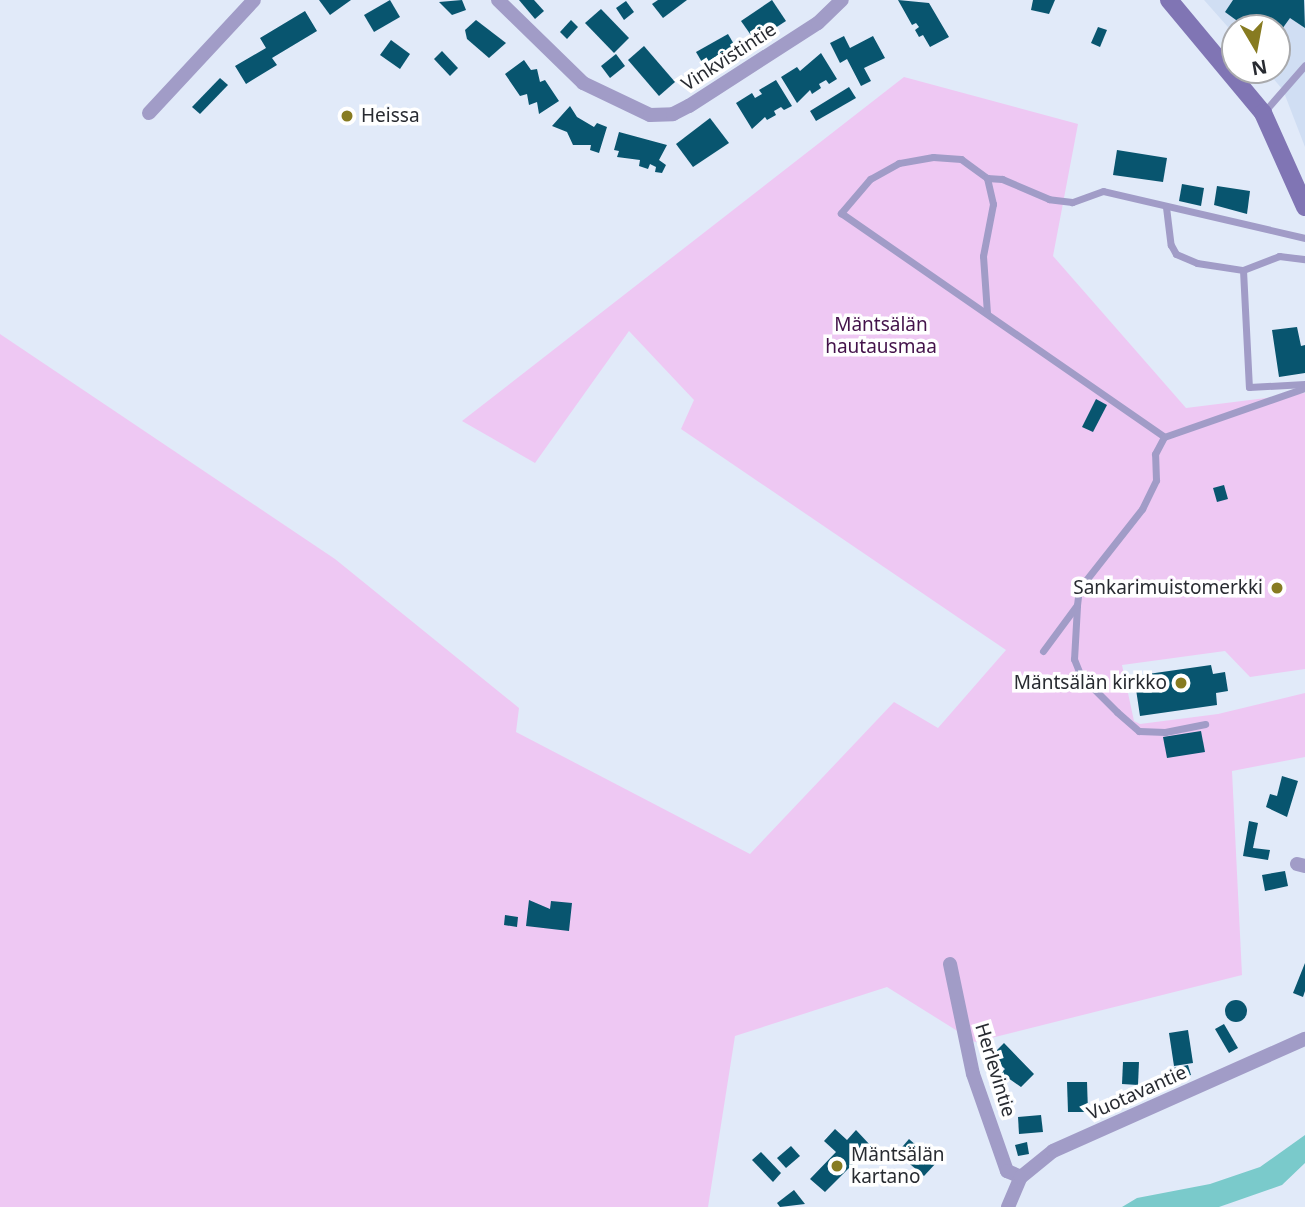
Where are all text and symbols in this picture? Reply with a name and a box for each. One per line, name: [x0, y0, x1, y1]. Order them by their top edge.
north arrow: [1221, 14, 1291, 84]
street label: Vinkvistintie: [678, 18, 780, 96]
text: N: [1249, 54, 1269, 82]
place label: Heissa: [361, 105, 420, 127]
marker: Heissa: [339, 108, 355, 124]
park label: Mäntsälän hautausmaa: [825, 314, 937, 358]
place label: Sankarimuistomerkki: [1073, 577, 1263, 599]
marker: Sankarimuistomerkki: [1269, 580, 1285, 596]
place label: Mäntsälän kirkko: [1014, 672, 1167, 694]
marker: Mäntsälän kirkko: [1173, 675, 1189, 691]
street label: Herlevintie: [970, 1020, 1020, 1120]
street label: Vuotavantie: [1084, 1061, 1190, 1125]
place label: Mäntsälän kartano: [851, 1144, 945, 1188]
marker: Mäntsälän kartano: [829, 1158, 845, 1174]

